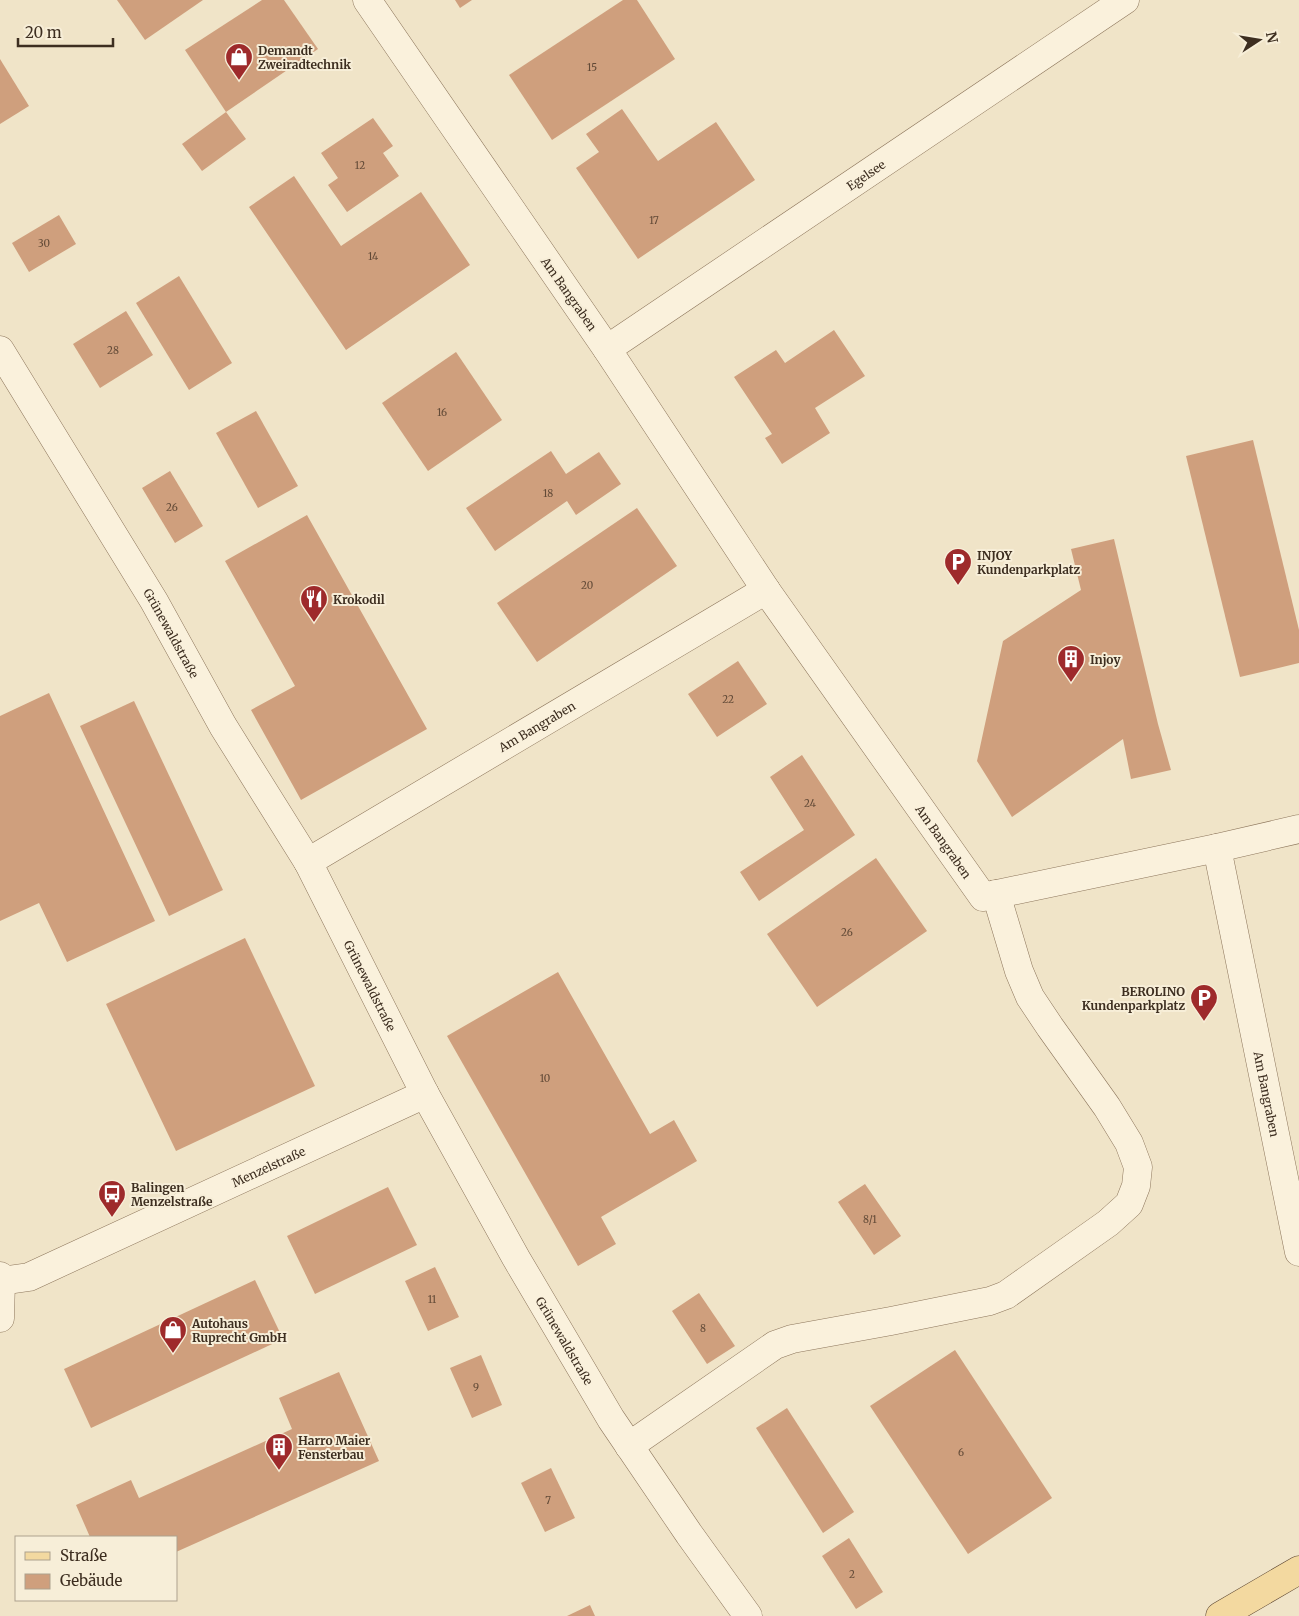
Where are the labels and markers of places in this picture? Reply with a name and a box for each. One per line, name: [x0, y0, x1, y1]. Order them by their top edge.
shop icon: Demandt Zweiradtechnik: [224, 42, 254, 81]
place label: Demandt Zweiradtechnik: [258, 43, 351, 72]
parking icon: INJOY Kundenparkplatz: [943, 547, 973, 586]
place label: INJOY Kundenparkplatz: [977, 548, 1081, 577]
restaurant icon: Krokodil: [299, 584, 329, 623]
place label: Krokodil: [333, 592, 385, 607]
building icon: Injoy: [1056, 644, 1086, 683]
place label: Injoy: [1090, 652, 1121, 667]
parking icon: BEROLINO Kundenparkplatz: [1189, 983, 1219, 1022]
place label: BEROLINO Kundenparkplatz: [1082, 984, 1185, 1013]
bus stop icon: Balingen Menzelstraße: [97, 1179, 127, 1218]
place label: Balingen Menzelstraße: [131, 1180, 213, 1209]
shop icon: Autohaus Ruprecht GmbH: [158, 1315, 188, 1354]
place label: Autohaus Ruprecht GmbH: [191, 1316, 287, 1345]
building icon: Harro Maier Fensterbau: [264, 1432, 294, 1471]
place label: Harro Maier Fensterbau: [298, 1433, 371, 1462]

